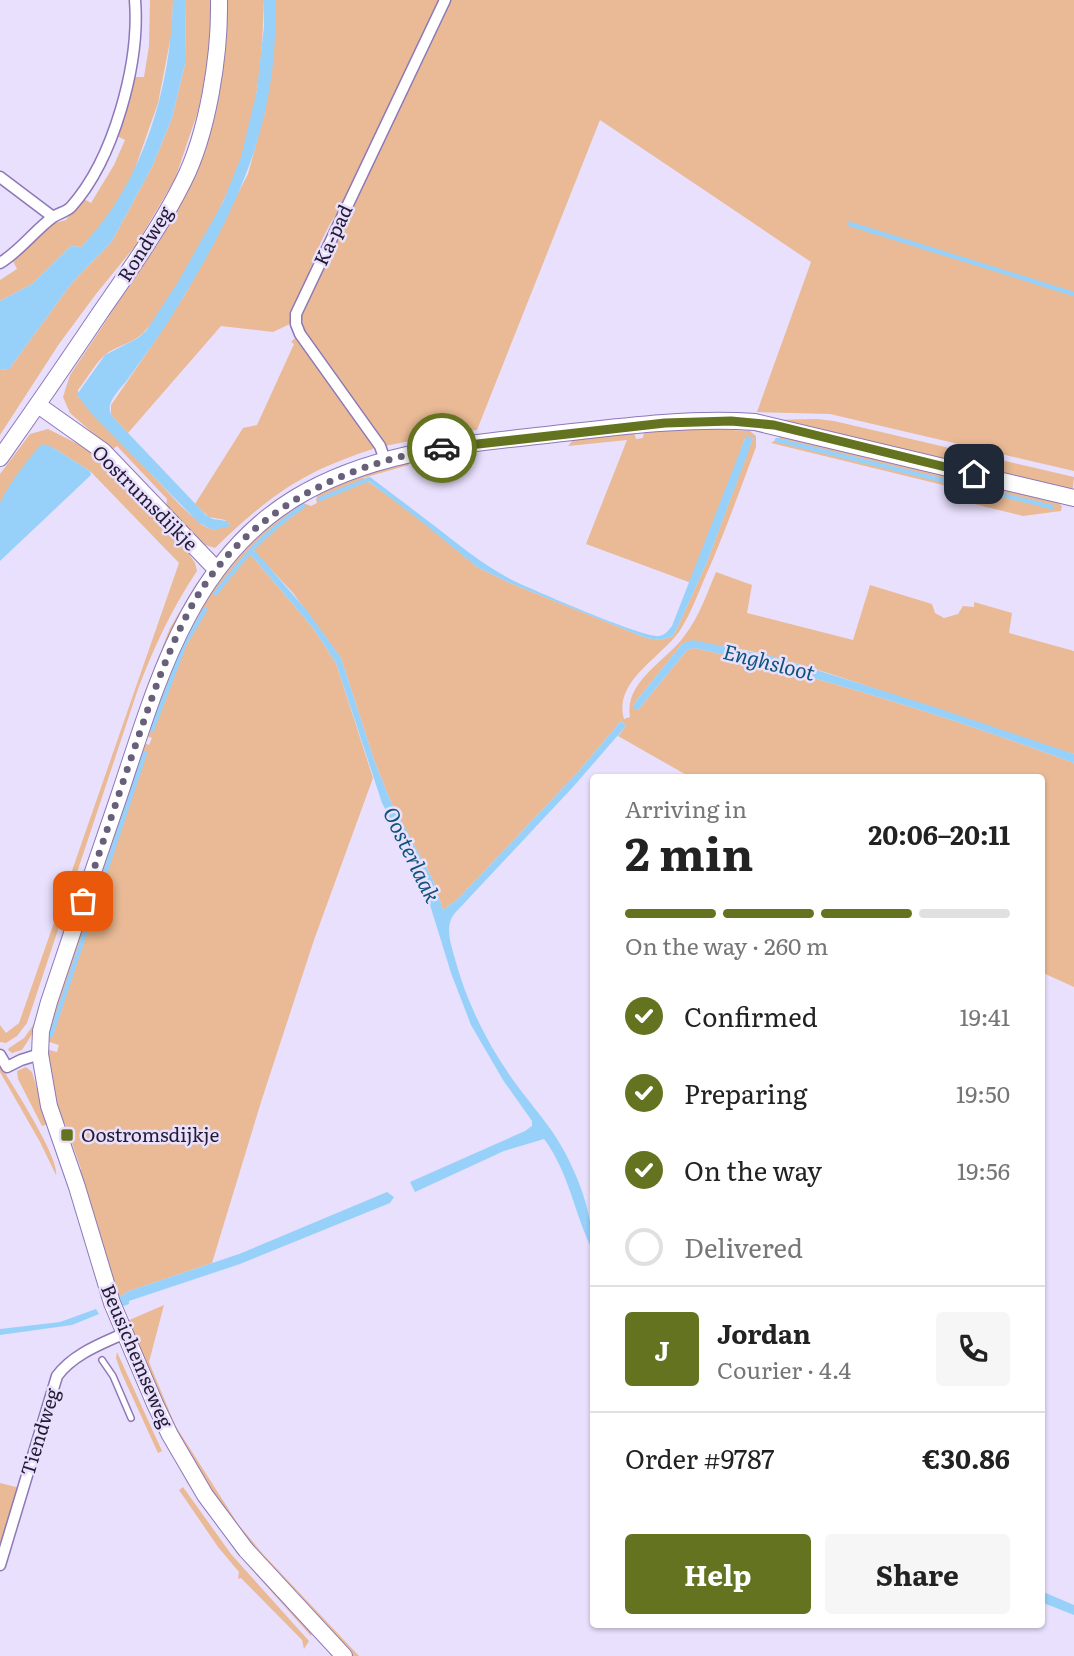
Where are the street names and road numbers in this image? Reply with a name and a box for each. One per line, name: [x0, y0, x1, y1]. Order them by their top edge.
street label: Ka-pad: [306, 199, 359, 270]
street label: Rondweg: [110, 200, 179, 287]
street label: Oostrumsdijkje: [86, 438, 205, 557]
street label: Beusichemseweg: [95, 1279, 181, 1432]
street label: Tiendweg: [12, 1384, 66, 1479]

